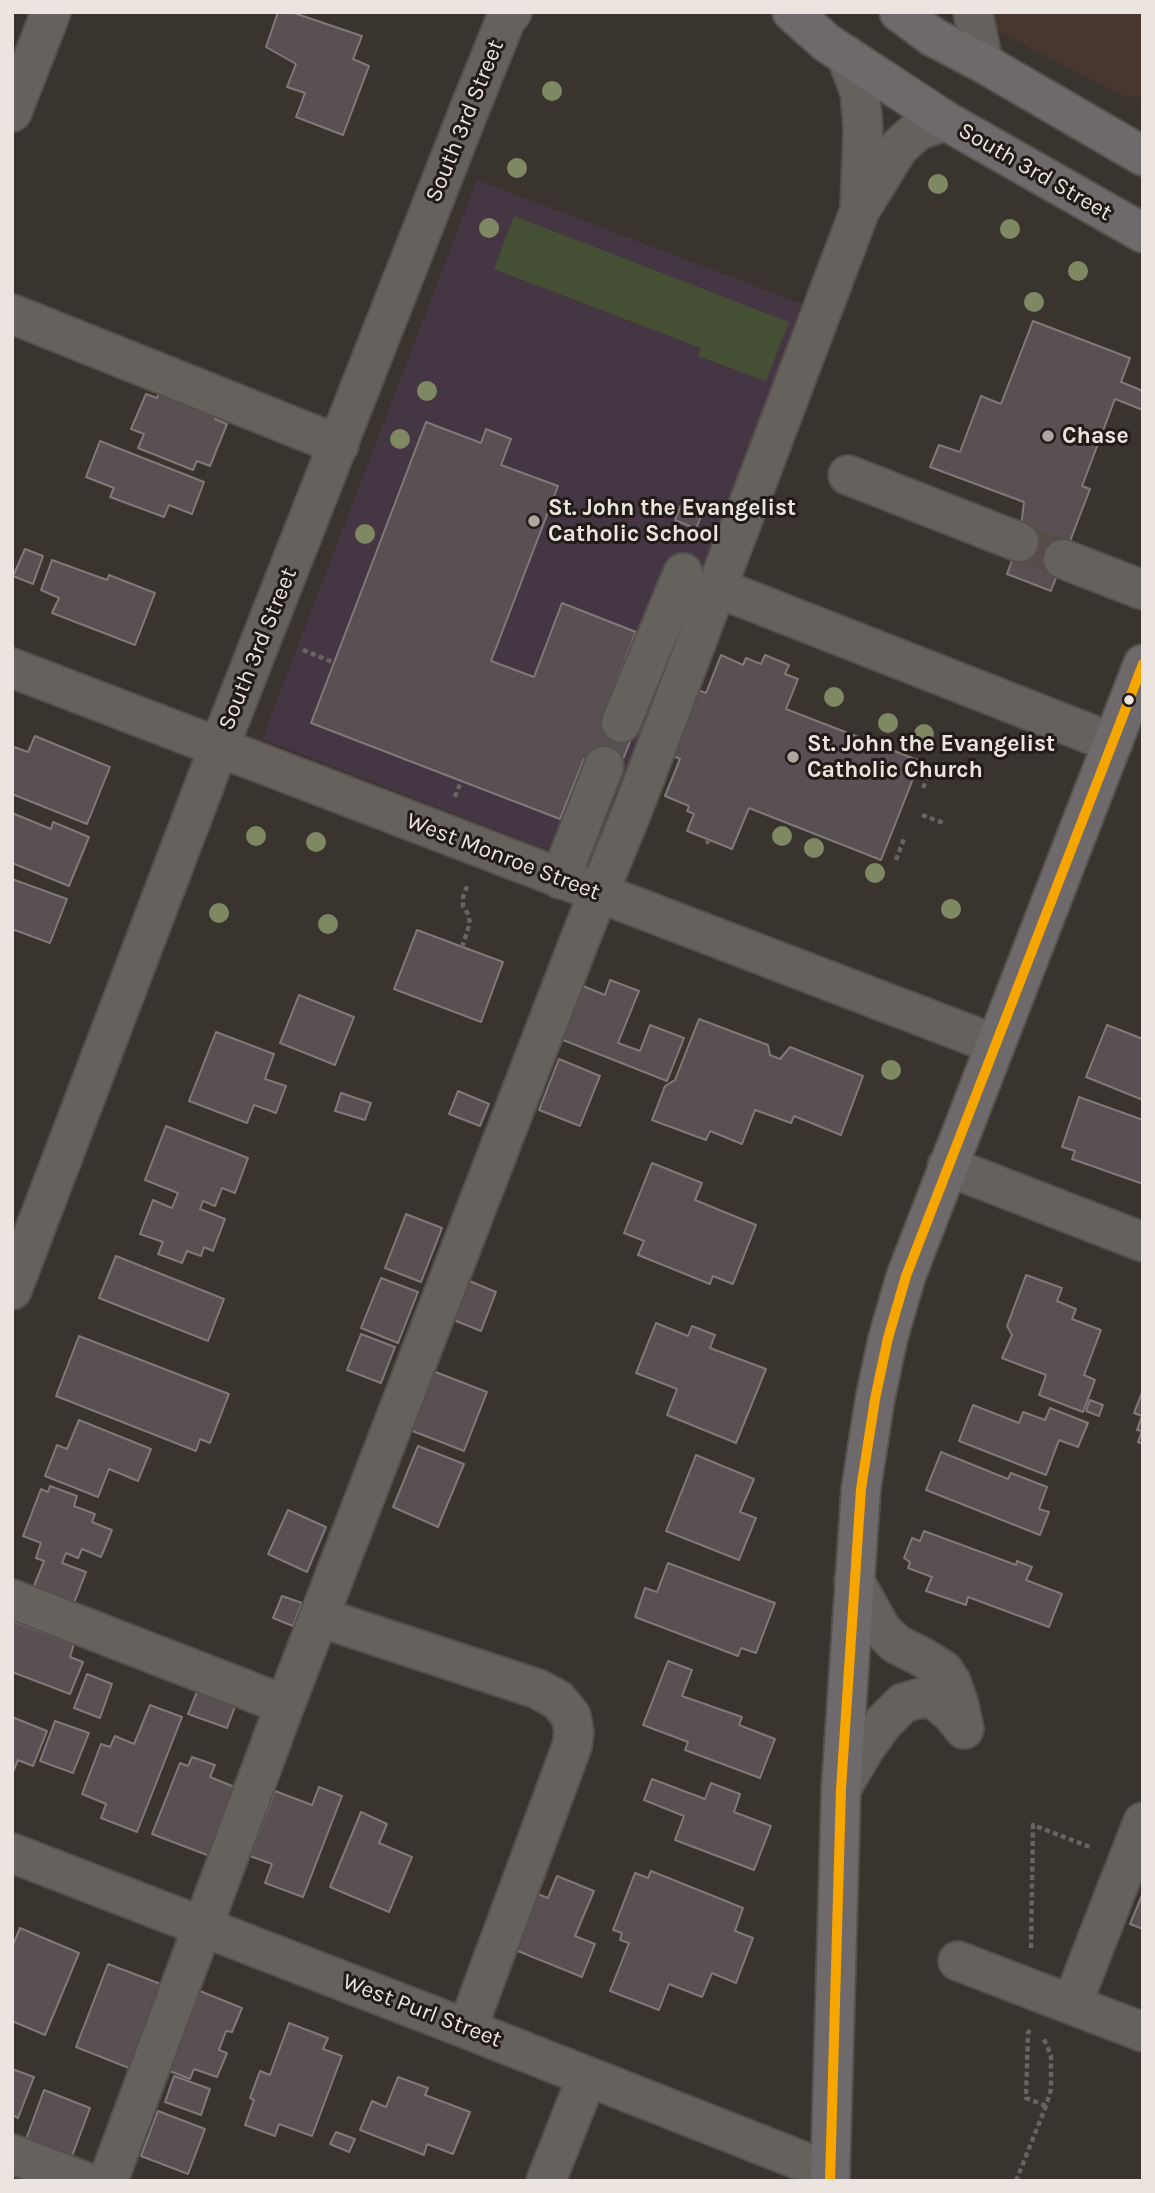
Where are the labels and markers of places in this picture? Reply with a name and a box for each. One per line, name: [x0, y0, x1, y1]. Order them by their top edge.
place label: Chase: [1062, 422, 1129, 450]
marker: Chase: [1040, 428, 1056, 444]
place label: St. John the Evangelist Catholic School: [548, 494, 796, 548]
marker: St. John the Evangelist Catholic School: [526, 513, 542, 529]
unlabelled marker: [1122, 693, 1136, 707]
place label: St. John the Evangelist Catholic Church: [807, 730, 1055, 784]
marker: St. John the Evangelist Catholic Church: [785, 749, 801, 765]

